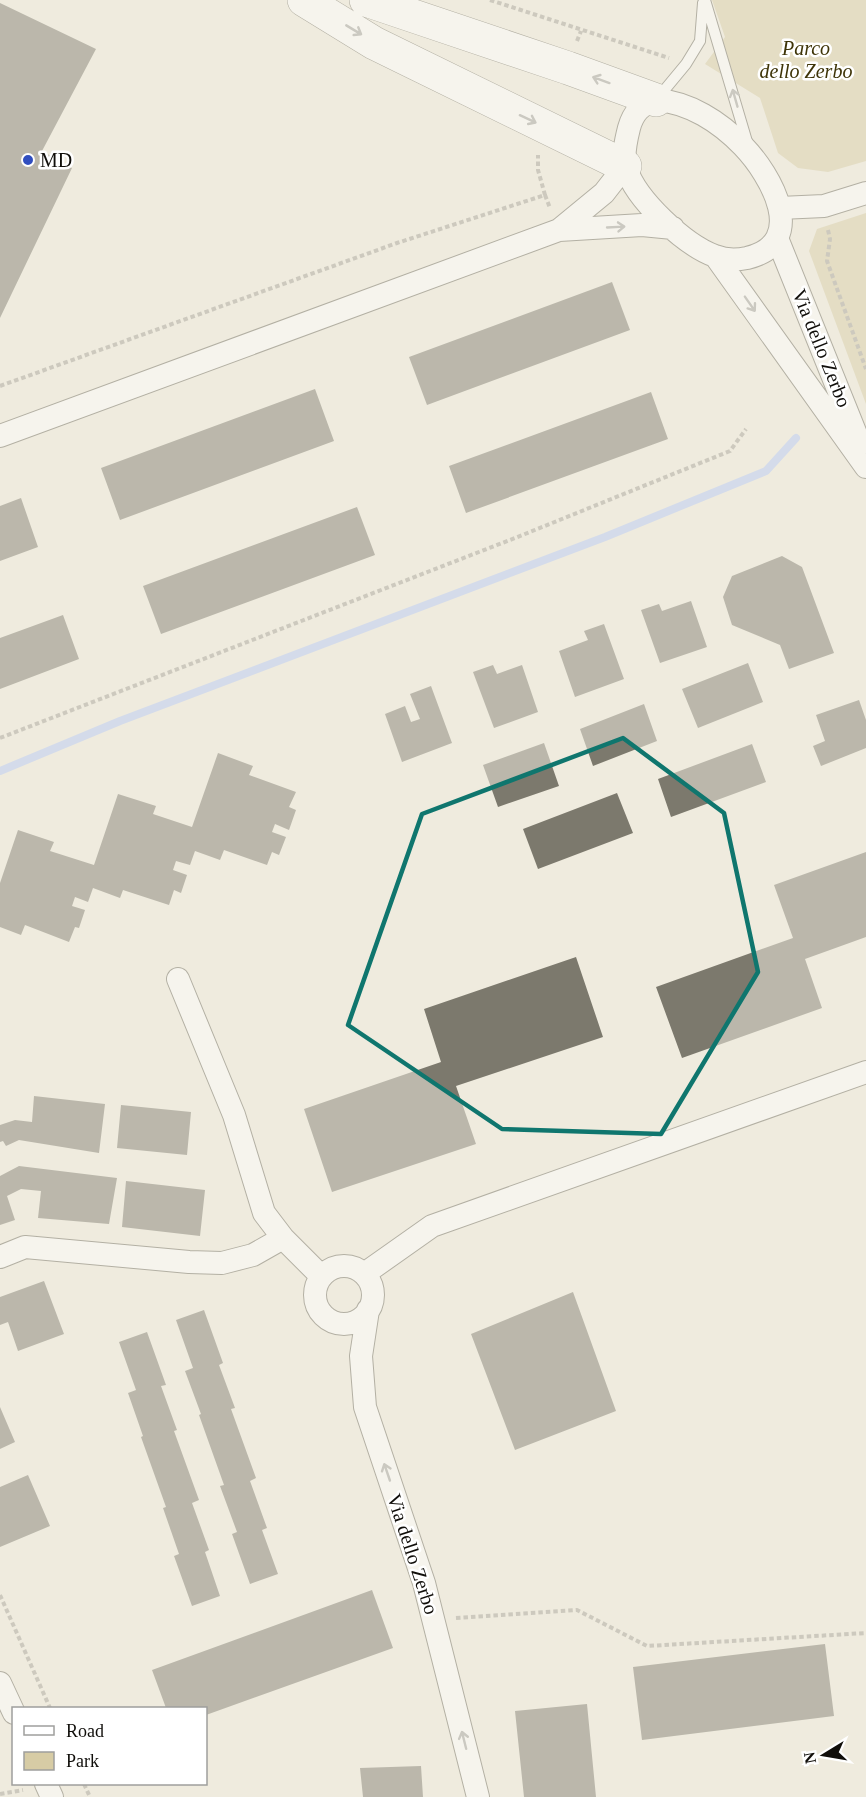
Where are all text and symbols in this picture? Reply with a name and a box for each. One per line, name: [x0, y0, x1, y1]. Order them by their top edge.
one-way arrow: [345, 25, 362, 37]
park label: Parco dello Zerbo: [760, 37, 852, 82]
one-way arrow: [592, 73, 611, 84]
one-way arrow: [729, 88, 740, 107]
one-way arrow: [518, 114, 536, 126]
place label: MD: [40, 149, 72, 171]
marker: MD: [21, 153, 35, 167]
one-way arrow: [606, 221, 626, 232]
street label: Via dello Zerbo: [788, 286, 856, 410]
one-way arrow: [744, 296, 756, 312]
one-way arrow: [381, 1463, 392, 1482]
street label: Via dello Zerbo: [383, 1491, 443, 1617]
legend: [12, 1707, 207, 1785]
text: Road: [66, 1721, 104, 1741]
north arrow: [794, 1725, 854, 1785]
one-way arrow: [458, 1731, 470, 1750]
text: N: [800, 1750, 819, 1765]
text: Park: [66, 1751, 99, 1771]

